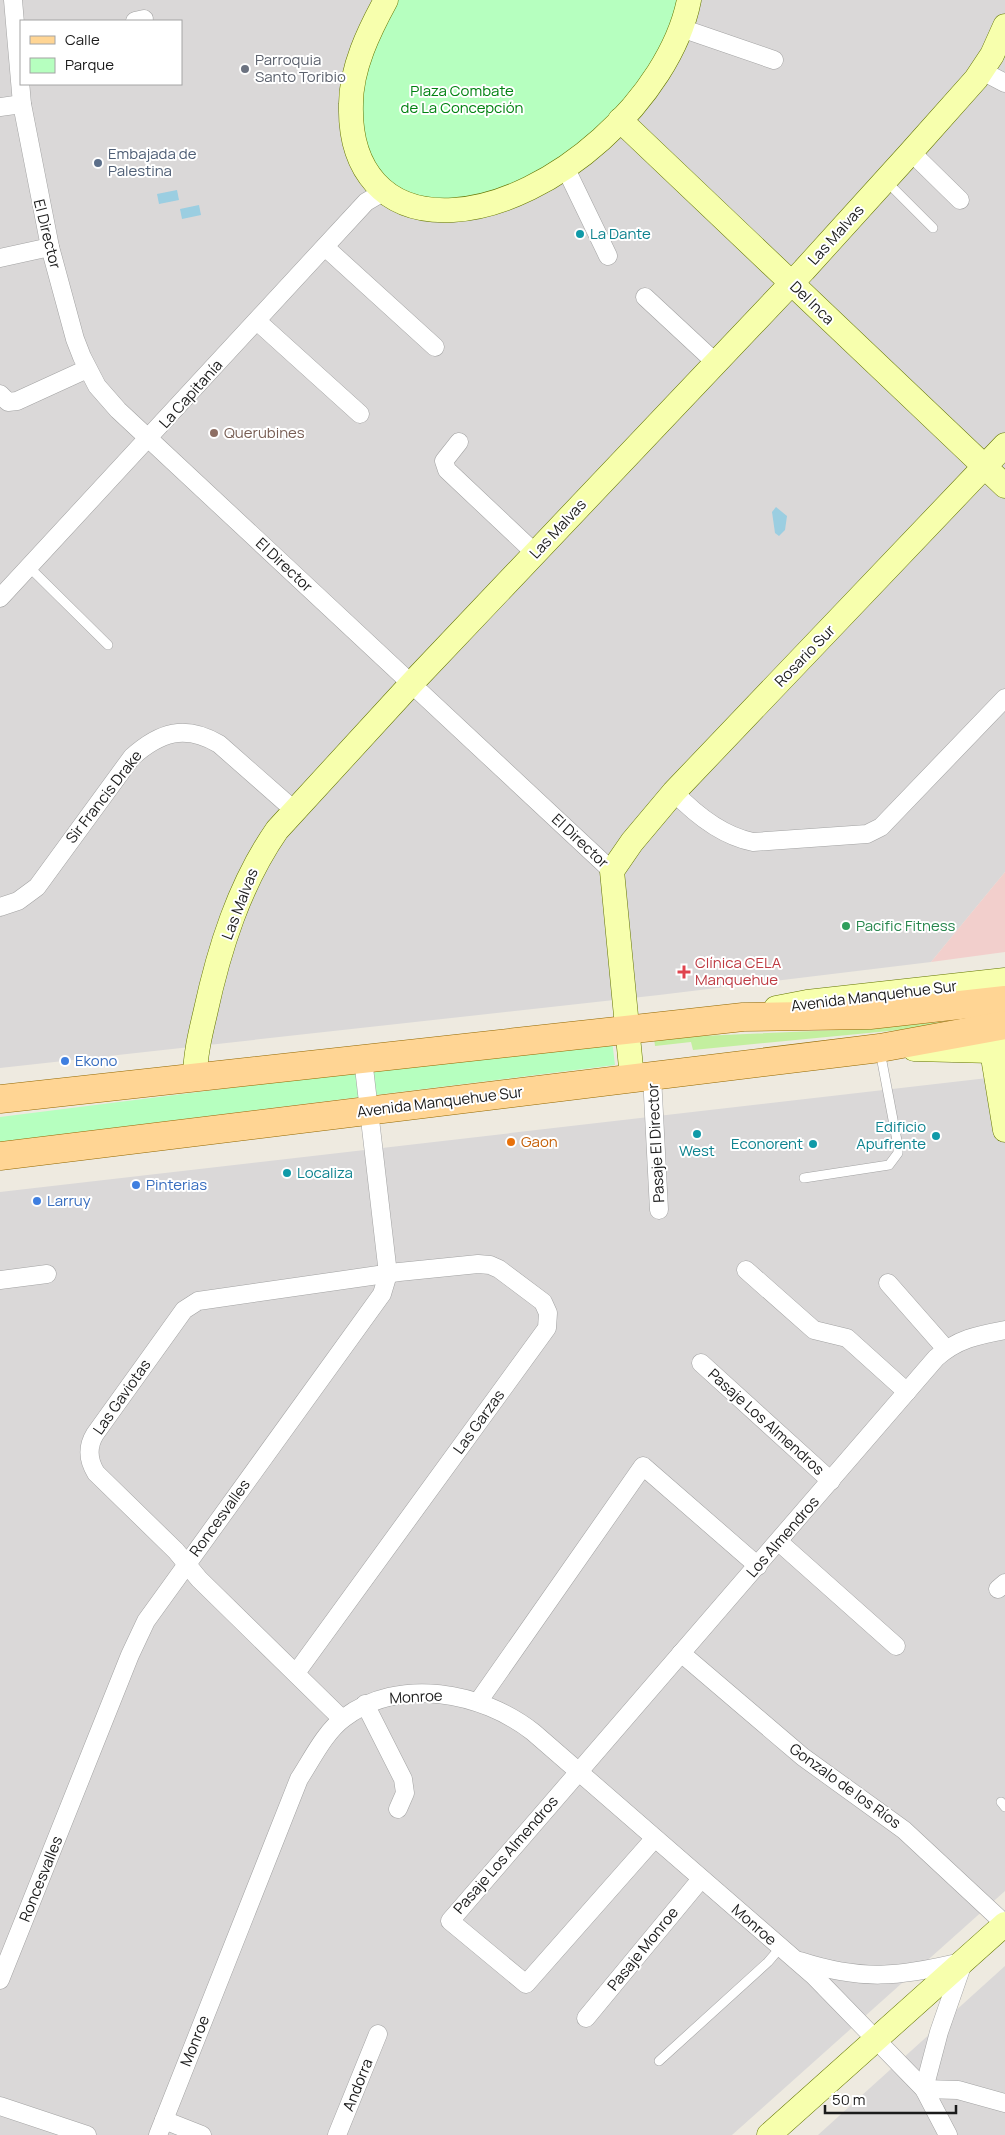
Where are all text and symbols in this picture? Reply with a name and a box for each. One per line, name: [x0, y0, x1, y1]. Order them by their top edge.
legend: [20, 20, 182, 85]
text: Calle: [65, 29, 100, 50]
place label: Parroquia Santo Toribio: [255, 49, 346, 87]
text: Parque: [65, 54, 114, 75]
marker: Parroquia Santo Toribio: [239, 63, 251, 75]
park label: Plaza Combate de La Concepción: [401, 80, 524, 118]
place label: Embajada de Palestina: [108, 143, 197, 181]
marker: Embajada de Palestina: [92, 157, 104, 169]
street label: El Director: [29, 197, 66, 271]
street label: Las Malvas: [803, 200, 869, 269]
place label: La Dante: [590, 223, 651, 244]
marker: La Dante: [574, 228, 586, 240]
street label: Del Inca: [786, 276, 839, 329]
street label: La Capitanía: [154, 355, 227, 432]
place label: Querubines: [224, 422, 305, 443]
marker: Querubines: [208, 427, 220, 439]
street label: Las Malvas: [524, 494, 591, 563]
street label: El Director: [251, 533, 318, 597]
street label: Rosario Sur: [770, 620, 840, 691]
street label: Sir Francis Drake: [61, 746, 147, 848]
street label: El Director: [547, 809, 614, 873]
street label: Las Malvas: [216, 865, 263, 942]
place label: Pacific Fitness: [856, 915, 956, 936]
marker: Pacific Fitness: [840, 920, 852, 932]
place label: Clínica CELA Manquehue: [695, 952, 782, 990]
marker: Clínica CELA Manquehue: [677, 965, 691, 979]
street label: Avenida Manquehue Sur: [790, 975, 959, 1016]
place label: Ekono: [75, 1050, 118, 1071]
marker: Ekono: [59, 1055, 71, 1067]
street label: Avenida Manquehue Sur: [356, 1081, 525, 1122]
street label: Pasaje El Director: [642, 1082, 669, 1203]
place label: Edificio Apufrente: [856, 1116, 926, 1154]
marker: West: [691, 1128, 703, 1140]
marker: Edificio Apufrente: [930, 1130, 942, 1142]
place label: Gaon: [521, 1131, 558, 1152]
place label: Econorent: [731, 1133, 803, 1154]
marker: Gaon: [505, 1136, 517, 1148]
marker: Econorent: [807, 1138, 819, 1150]
place label: West: [679, 1140, 715, 1161]
place label: Localiza: [297, 1162, 353, 1183]
marker: Localiza: [281, 1167, 293, 1179]
place label: Pinterias: [146, 1174, 207, 1195]
marker: Pinterias: [130, 1179, 142, 1191]
place label: Larruy: [47, 1190, 91, 1211]
marker: Larruy: [31, 1195, 43, 1207]
street label: Las Gaviotas: [88, 1355, 155, 1439]
street label: Pasaje Los Almendros: [704, 1364, 829, 1480]
street label: Las Garzas: [448, 1385, 509, 1458]
street label: Roncesvalles: [184, 1475, 255, 1561]
street label: Los Almendros: [741, 1491, 824, 1582]
street label: Monroe: [389, 1685, 443, 1708]
street label: Gonzalo de los Ríos: [785, 1738, 905, 1833]
street label: Pasaje Los Almendros: [448, 1791, 563, 1918]
street label: Roncesvalles: [14, 1833, 67, 1925]
street label: Monroe: [727, 1899, 781, 1950]
street label: Pasaje Monroe: [602, 1902, 683, 1995]
street label: Monroe: [175, 2012, 214, 2069]
street label: Andorra: [338, 2055, 378, 2114]
scale bar: [825, 2082, 956, 2114]
text: 50 m: [832, 2089, 866, 2110]

